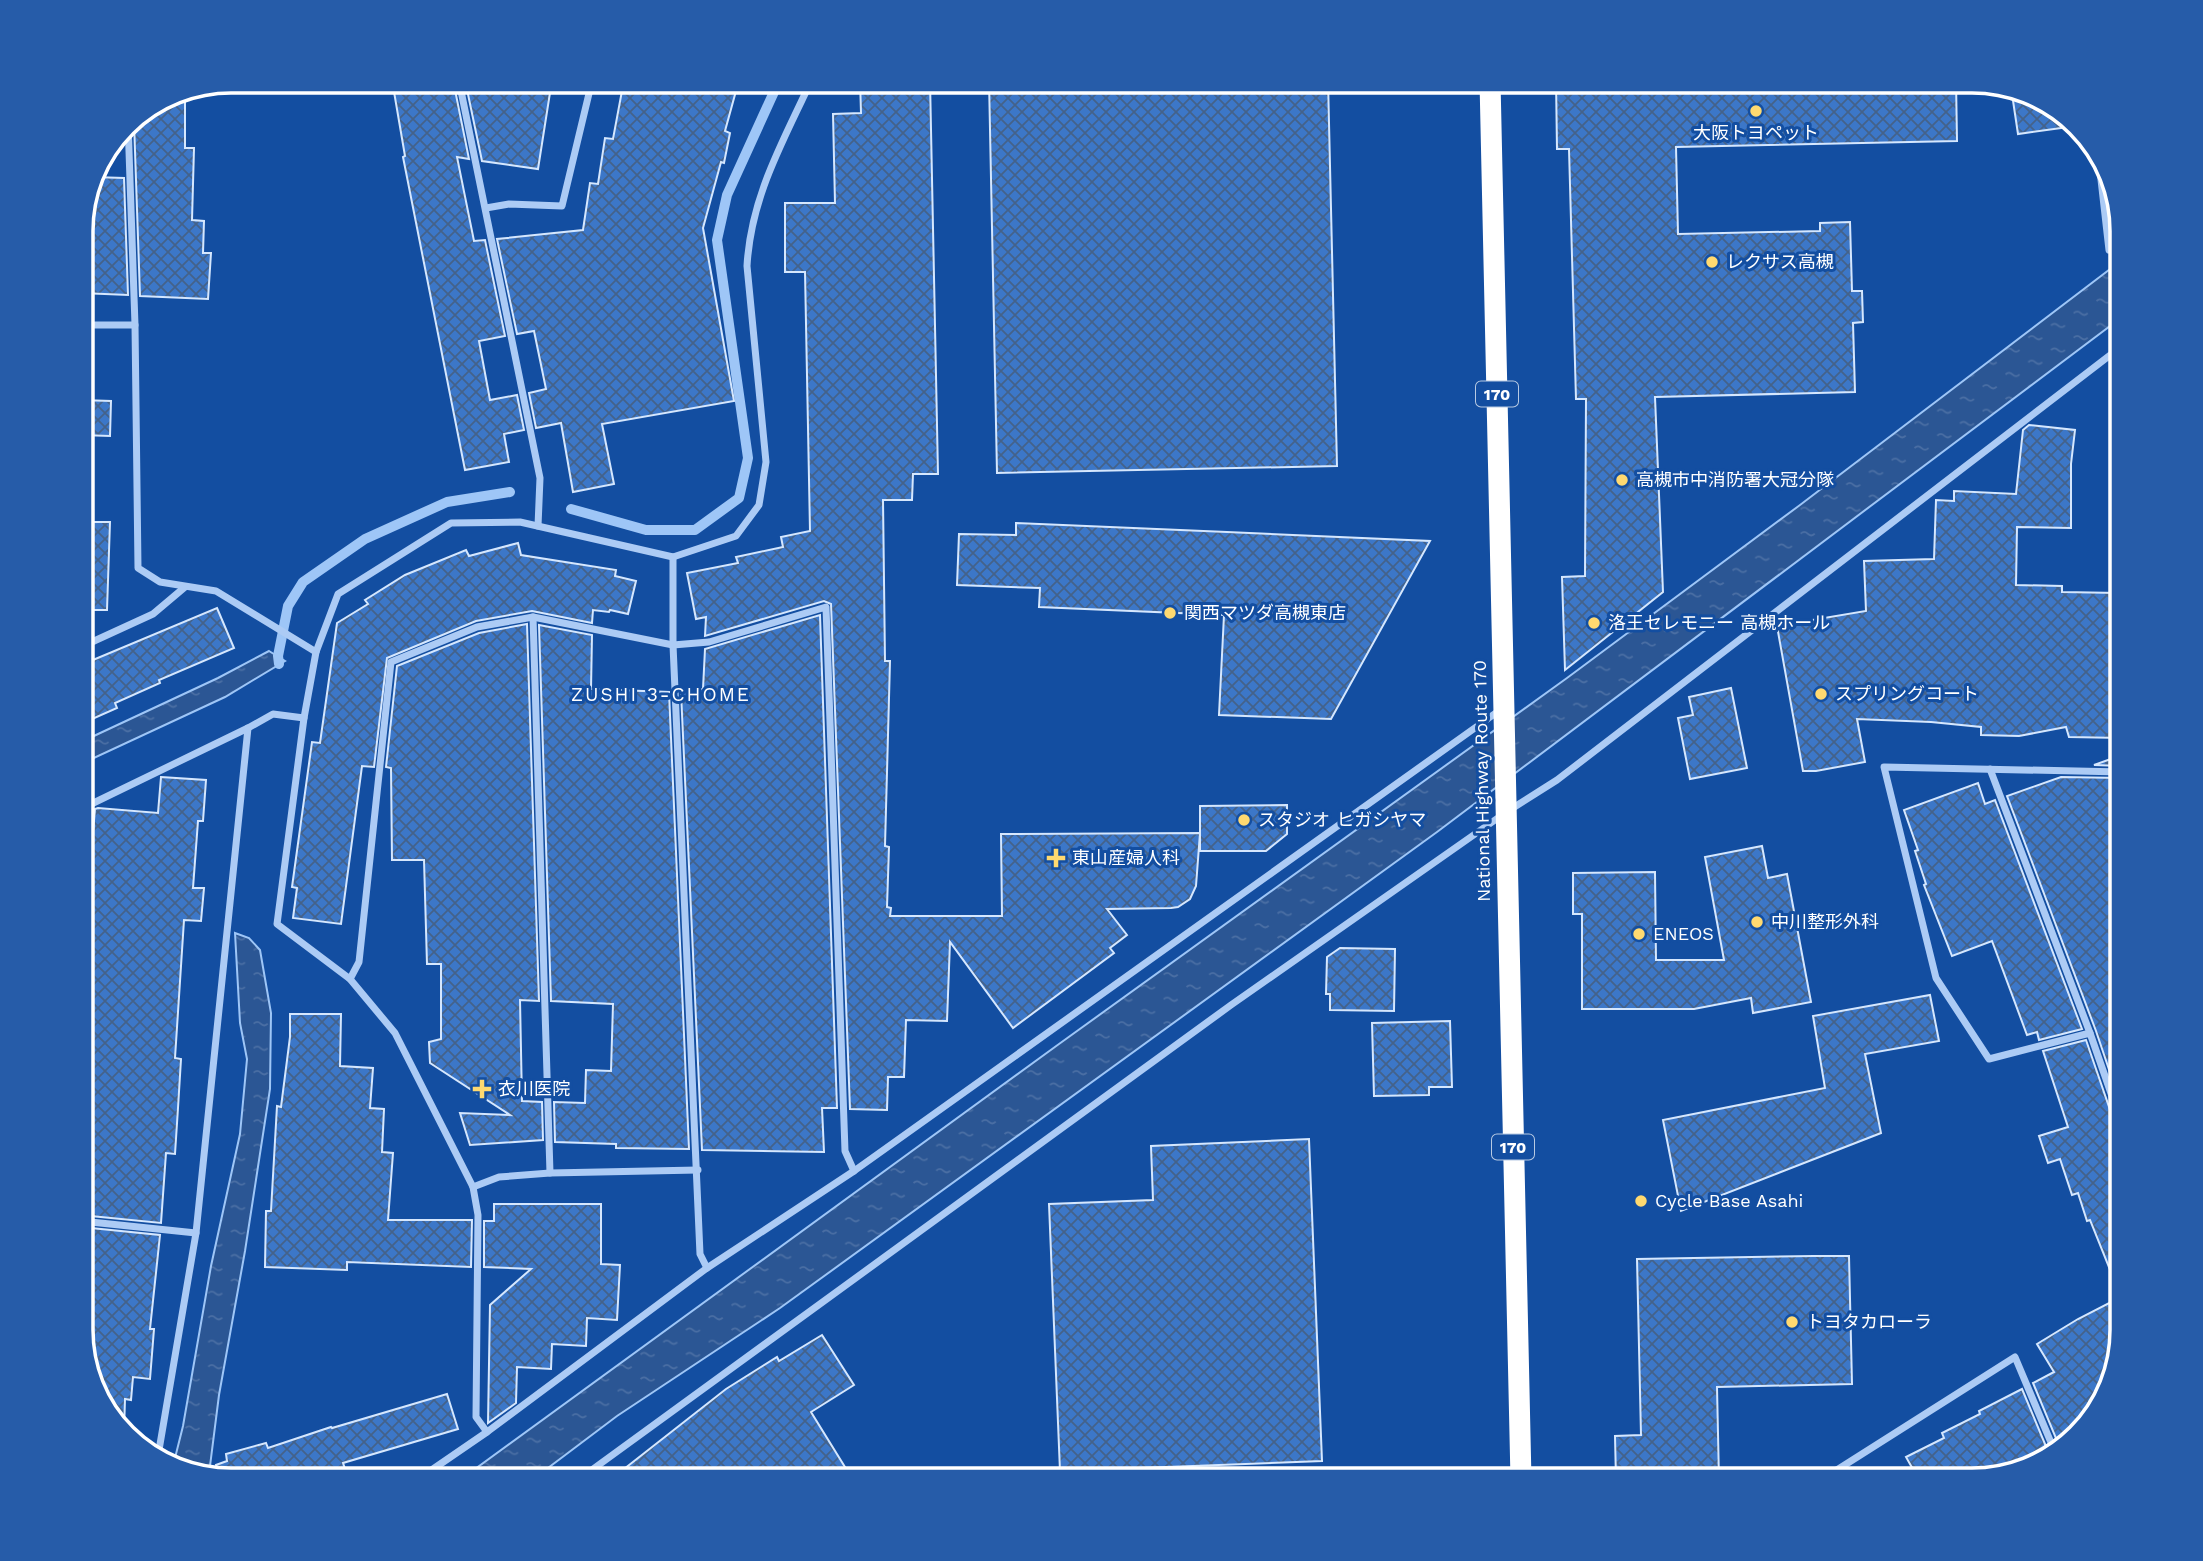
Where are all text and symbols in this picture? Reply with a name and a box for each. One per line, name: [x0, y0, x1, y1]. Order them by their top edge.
marker: 大阪トヨペット: [1748, 103, 1764, 119]
place label: 大阪トヨペット: [1693, 122, 1819, 143]
place label: レクサス高槻: [1726, 251, 1834, 272]
marker: レクサス高槻: [1704, 254, 1720, 270]
road number: 170: [1476, 382, 1518, 406]
place label: 高槻市中消防署大冠分隊: [1636, 469, 1834, 490]
marker: 高槻市中消防署大冠分隊: [1614, 472, 1630, 488]
place label: 関西マツダ高槻東店: [1184, 602, 1346, 623]
marker: 関西マツダ高槻東店: [1162, 605, 1178, 621]
place label: 洛王セレモニー 高槻ホール: [1608, 612, 1830, 633]
marker: 洛王セレモニー 高槻ホール: [1586, 615, 1602, 631]
street label: National Highway Route 170: [1469, 660, 1494, 902]
district label: ZUSHI 3-CHOME: [571, 683, 751, 706]
place label: スプリングコート: [1835, 683, 1979, 704]
marker: スプリングコート: [1813, 686, 1829, 702]
place label: スタジオ ヒガシヤマ: [1258, 809, 1426, 830]
marker: スタジオ ヒガシヤマ: [1236, 812, 1252, 828]
place label: 東山産婦人科: [1072, 847, 1180, 868]
marker: 東山産婦人科: [1046, 848, 1066, 868]
place label: 中川整形外科: [1771, 911, 1879, 932]
marker: 中川整形外科: [1749, 914, 1765, 930]
place label: ENEOS: [1653, 923, 1714, 944]
marker: ENEOS: [1631, 926, 1647, 942]
place label: 衣川医院: [498, 1078, 570, 1099]
marker: 衣川医院: [472, 1079, 492, 1099]
road number: 170: [1492, 1134, 1534, 1160]
place label: Cycle Base Asahi: [1655, 1190, 1803, 1211]
marker: Cycle Base Asahi: [1633, 1193, 1649, 1209]
place label: トヨタカローラ: [1806, 1311, 1932, 1332]
marker: トヨタカローラ: [1784, 1314, 1800, 1330]

